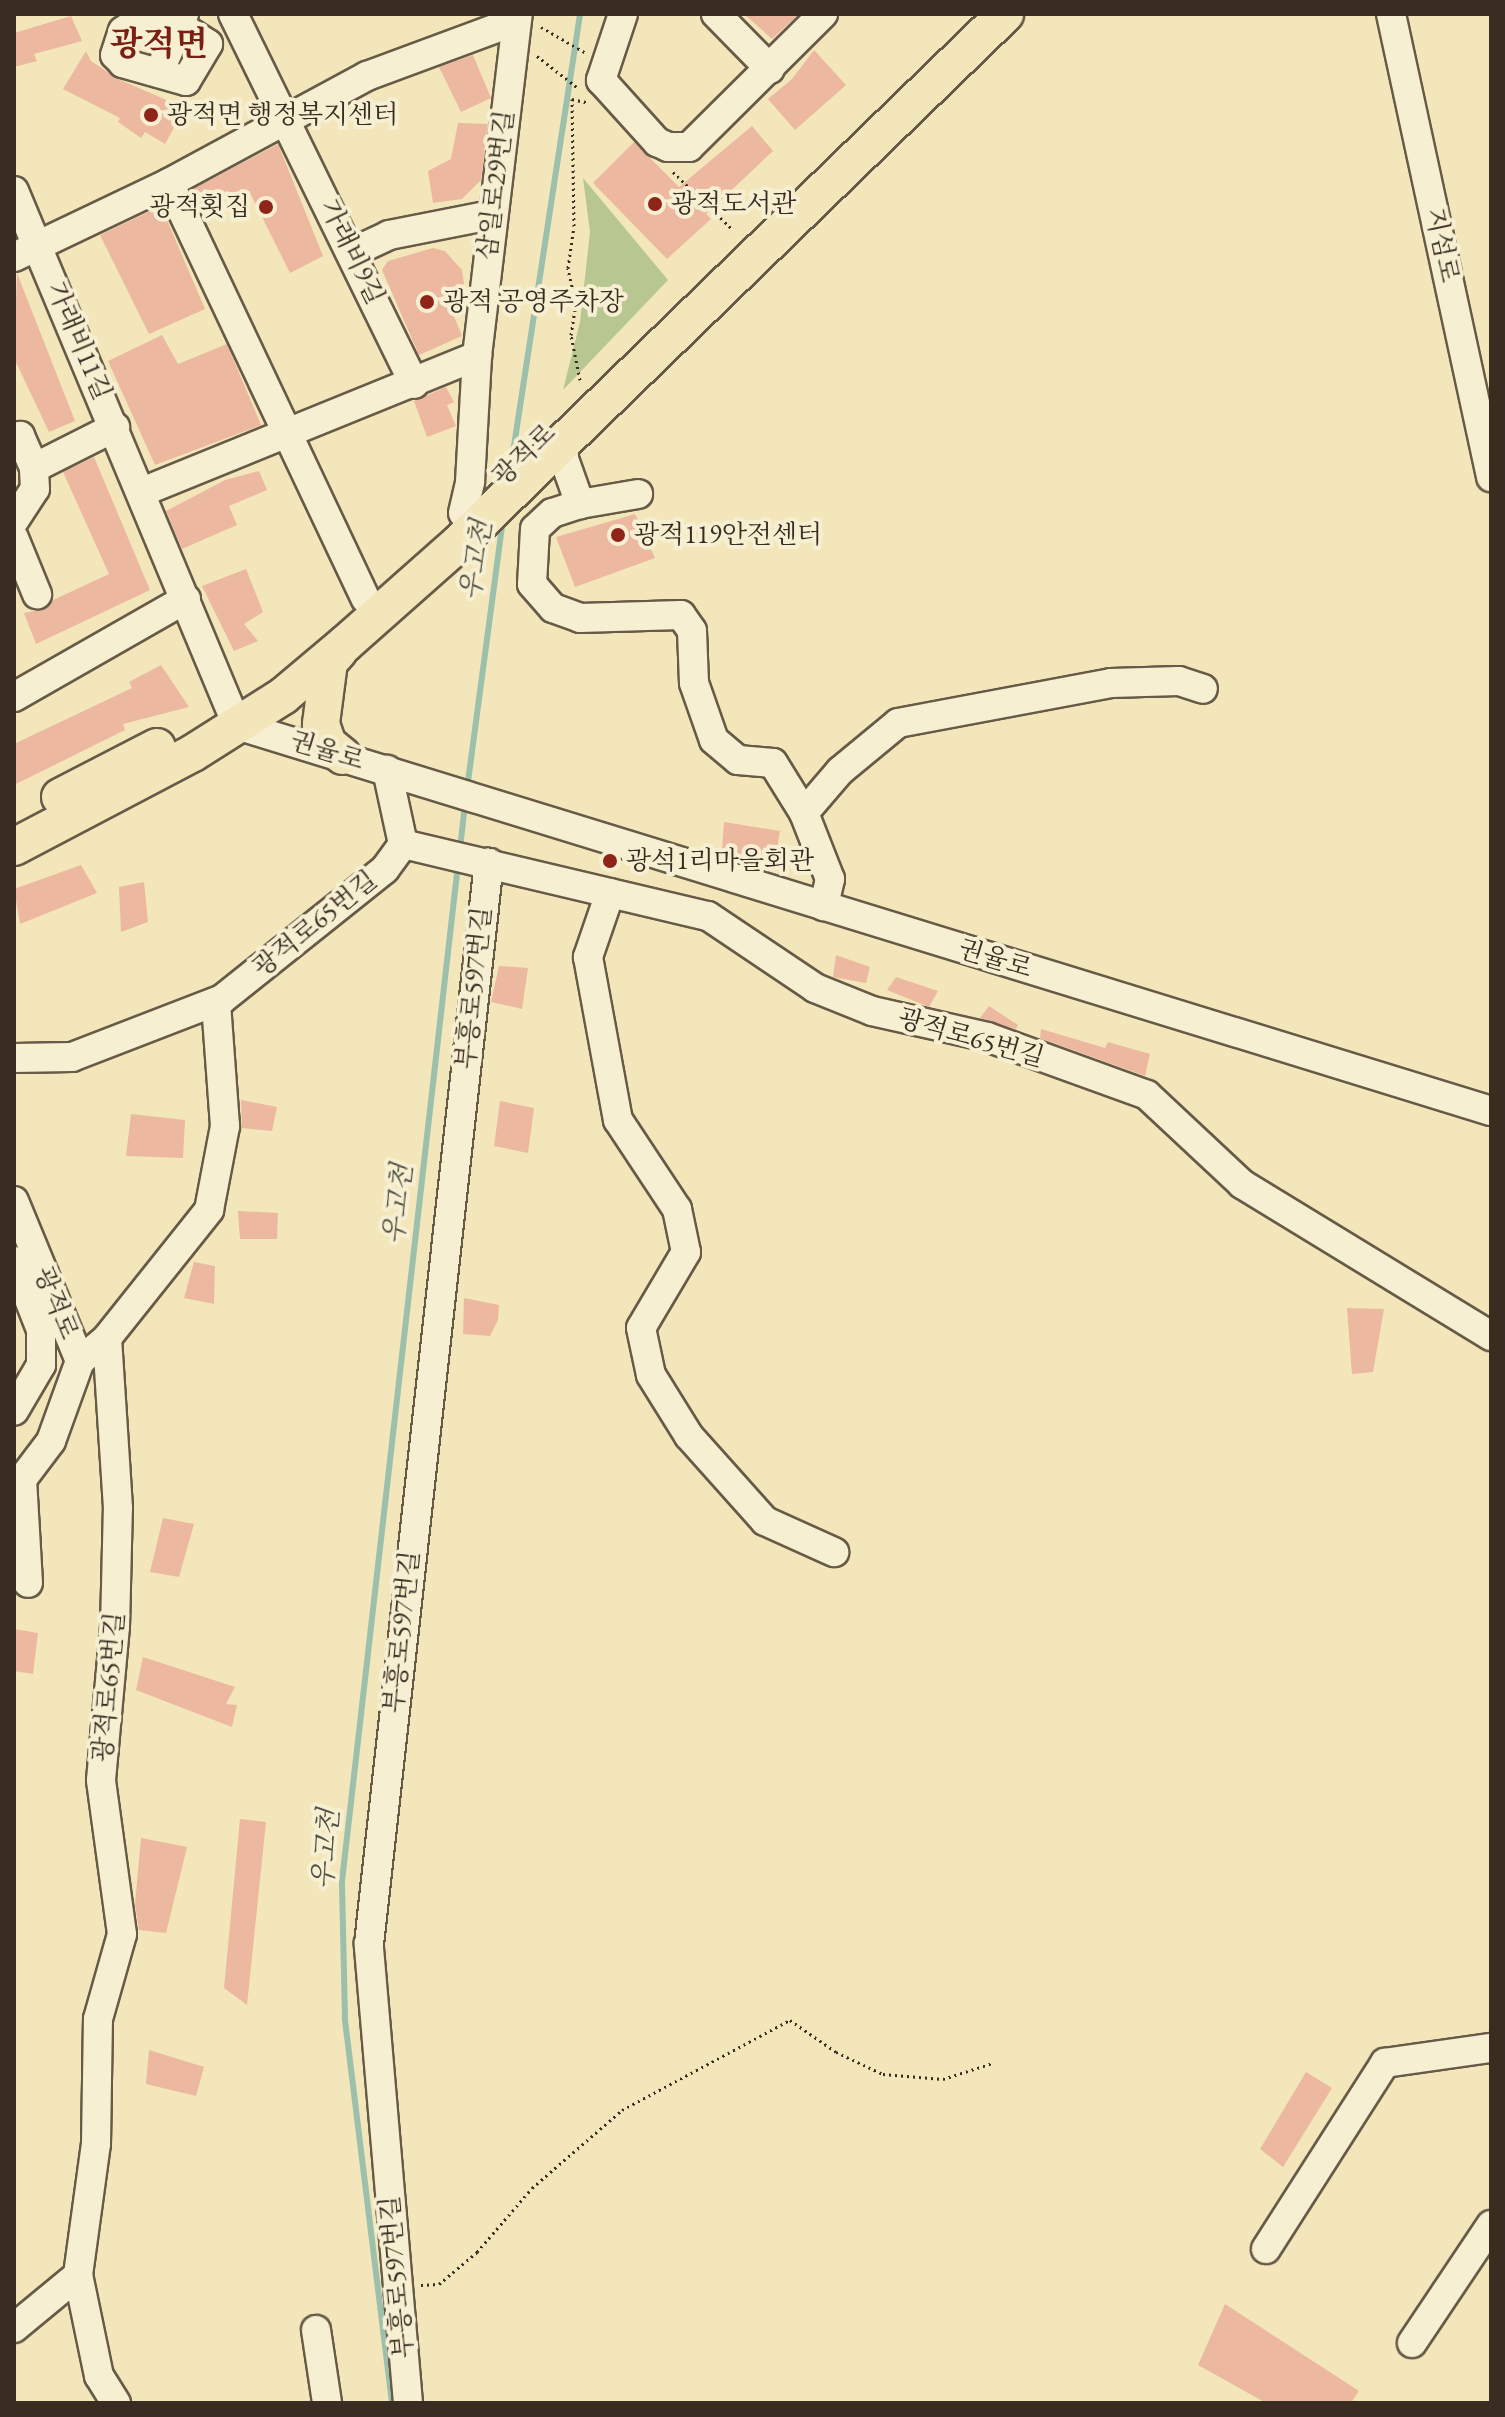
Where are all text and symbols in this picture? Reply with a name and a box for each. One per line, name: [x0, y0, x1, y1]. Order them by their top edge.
district label: 광적면: [110, 24, 208, 64]
place label: 광적면 행정복지센터: [167, 99, 398, 131]
marker: 광적면 행정복지센터: [142, 106, 160, 124]
street label: 삼일로29번길: [471, 108, 521, 262]
place label: 광적도서관: [671, 188, 797, 220]
place label: 광적횟집: [150, 191, 250, 223]
street label: 가래비9길: [313, 194, 391, 310]
marker: 광적도서관: [646, 195, 664, 213]
marker: 광적횟집: [257, 198, 275, 216]
street label: 지섬로: [1419, 205, 1465, 285]
street label: 가래비11길: [40, 277, 118, 405]
place label: 광적 공영주차장: [443, 286, 624, 318]
marker: 광적 공영주차장: [418, 293, 436, 311]
street label: 광적로: [486, 418, 562, 492]
water label: 우고천: [452, 517, 498, 603]
place label: 광적119안전센터: [634, 519, 822, 551]
marker: 광적119안전센터: [609, 526, 627, 544]
street label: 권율로: [286, 725, 368, 777]
place label: 광석1리마을회관: [626, 845, 814, 877]
marker: 광석1리마을회관: [601, 852, 619, 870]
street label: 광적로65번길: [247, 865, 383, 983]
street label: 부흥로597번길: [450, 905, 498, 1071]
street label: 권율로: [954, 933, 1036, 985]
street label: 광적로65번길: [894, 1002, 1048, 1074]
water label: 우고천: [375, 1162, 419, 1246]
street label: 광적로: [27, 1262, 85, 1344]
street label: 부흥로597번길: [378, 1549, 426, 1715]
street label: 광적로65번길: [87, 1611, 131, 1763]
water label: 우고천: [305, 1807, 345, 1891]
street label: 부흥로597번길: [374, 2194, 420, 2360]

